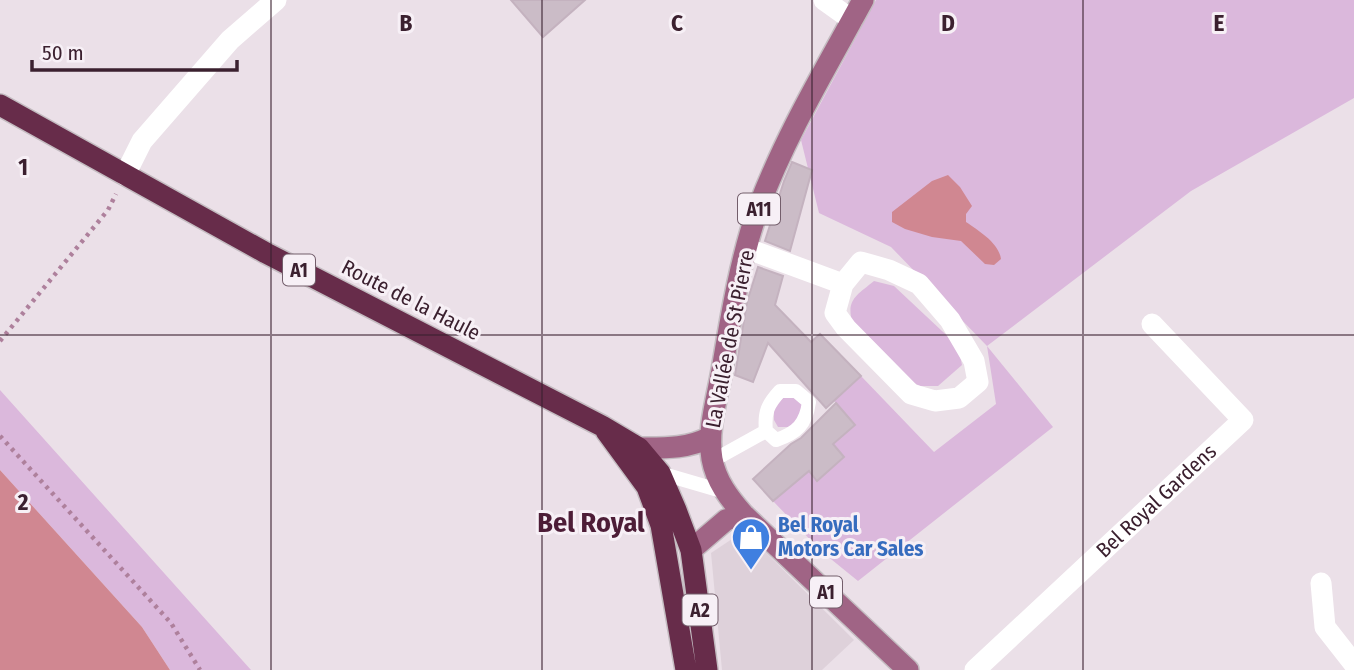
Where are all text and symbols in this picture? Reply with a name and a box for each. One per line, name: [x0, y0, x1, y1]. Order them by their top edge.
text: B: [400, 9, 413, 37]
text: C: [671, 9, 683, 37]
text: D: [941, 9, 955, 37]
text: E: [1214, 9, 1225, 37]
scale bar: [32, 28, 236, 72]
text: 50 m: [42, 40, 84, 66]
text: 1: [18, 153, 28, 181]
road number: A11: [738, 194, 780, 224]
street label: La Vallée de St Pierre: [700, 248, 760, 430]
road number: A1: [283, 254, 315, 286]
street label: Route de la Haule: [337, 254, 485, 346]
street label: Bel Royal Gardens: [1091, 438, 1222, 563]
text: 2: [17, 488, 29, 516]
district label: Bel Royal: [537, 506, 645, 539]
place label: Bel Royal Motors Car Sales: [778, 512, 924, 562]
shop icon: Bel Royal Motors Car Sales: [730, 516, 772, 571]
road number: A1: [810, 576, 842, 608]
road number: A2: [682, 594, 718, 625]

